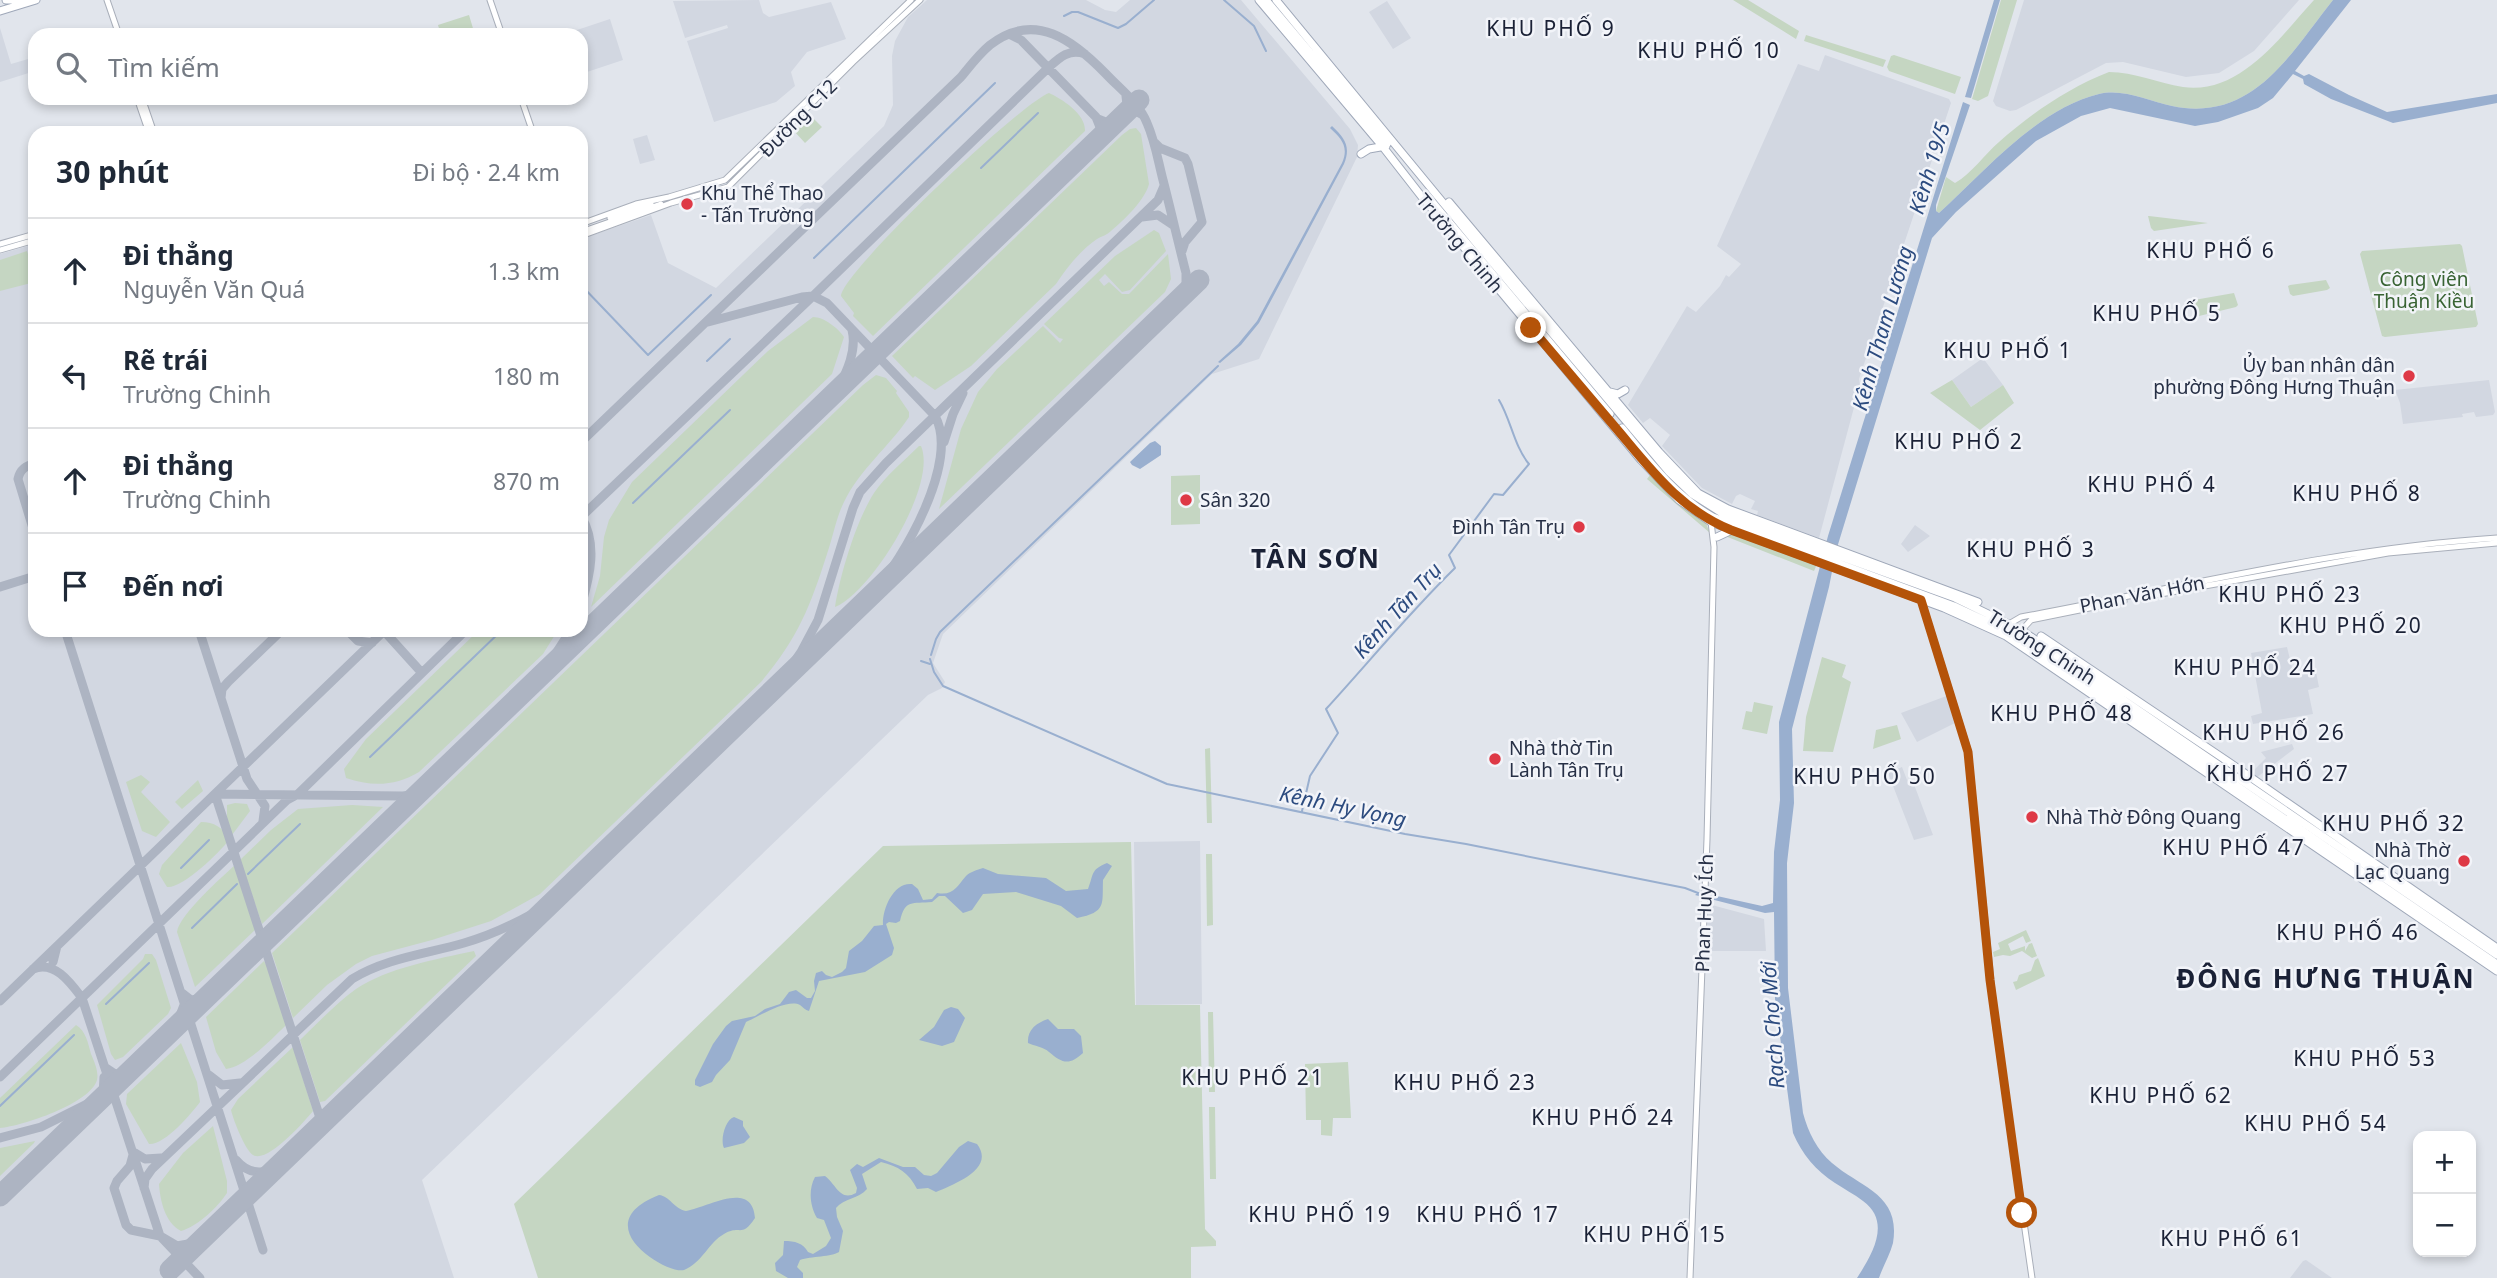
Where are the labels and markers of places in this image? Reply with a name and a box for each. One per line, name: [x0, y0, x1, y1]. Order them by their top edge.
place label: Khu Thể Thao - Tấn Trường: [701, 180, 824, 228]
marker: Khu Thể Thao - Tấn Trường: [679, 196, 695, 212]
place label: Ủy ban nhân dân phường Đông Hưng Thuận: [2153, 352, 2395, 400]
marker: Ủy ban nhân dân phường Đông Hưng Thuận: [2401, 368, 2417, 384]
place label: Sân 320: [1200, 487, 1270, 513]
marker: Sân 320: [1178, 492, 1194, 508]
place label: Đình Tân Trụ: [1452, 514, 1565, 540]
marker: Đình Tân Trụ: [1571, 519, 1587, 535]
place label: Nhà thờ Tin Lành Tân Trụ: [1509, 735, 1624, 783]
marker: Nhà thờ Tin Lành Tân Trụ: [1487, 751, 1503, 767]
place label: Nhà Thờ Đông Quang: [2046, 804, 2241, 830]
marker: Nhà Thờ Đông Quang: [2024, 809, 2040, 825]
place label: Nhà Thờ Lạc Quang: [2355, 837, 2451, 885]
marker: Nhà Thờ Lạc Quang: [2456, 853, 2472, 869]

